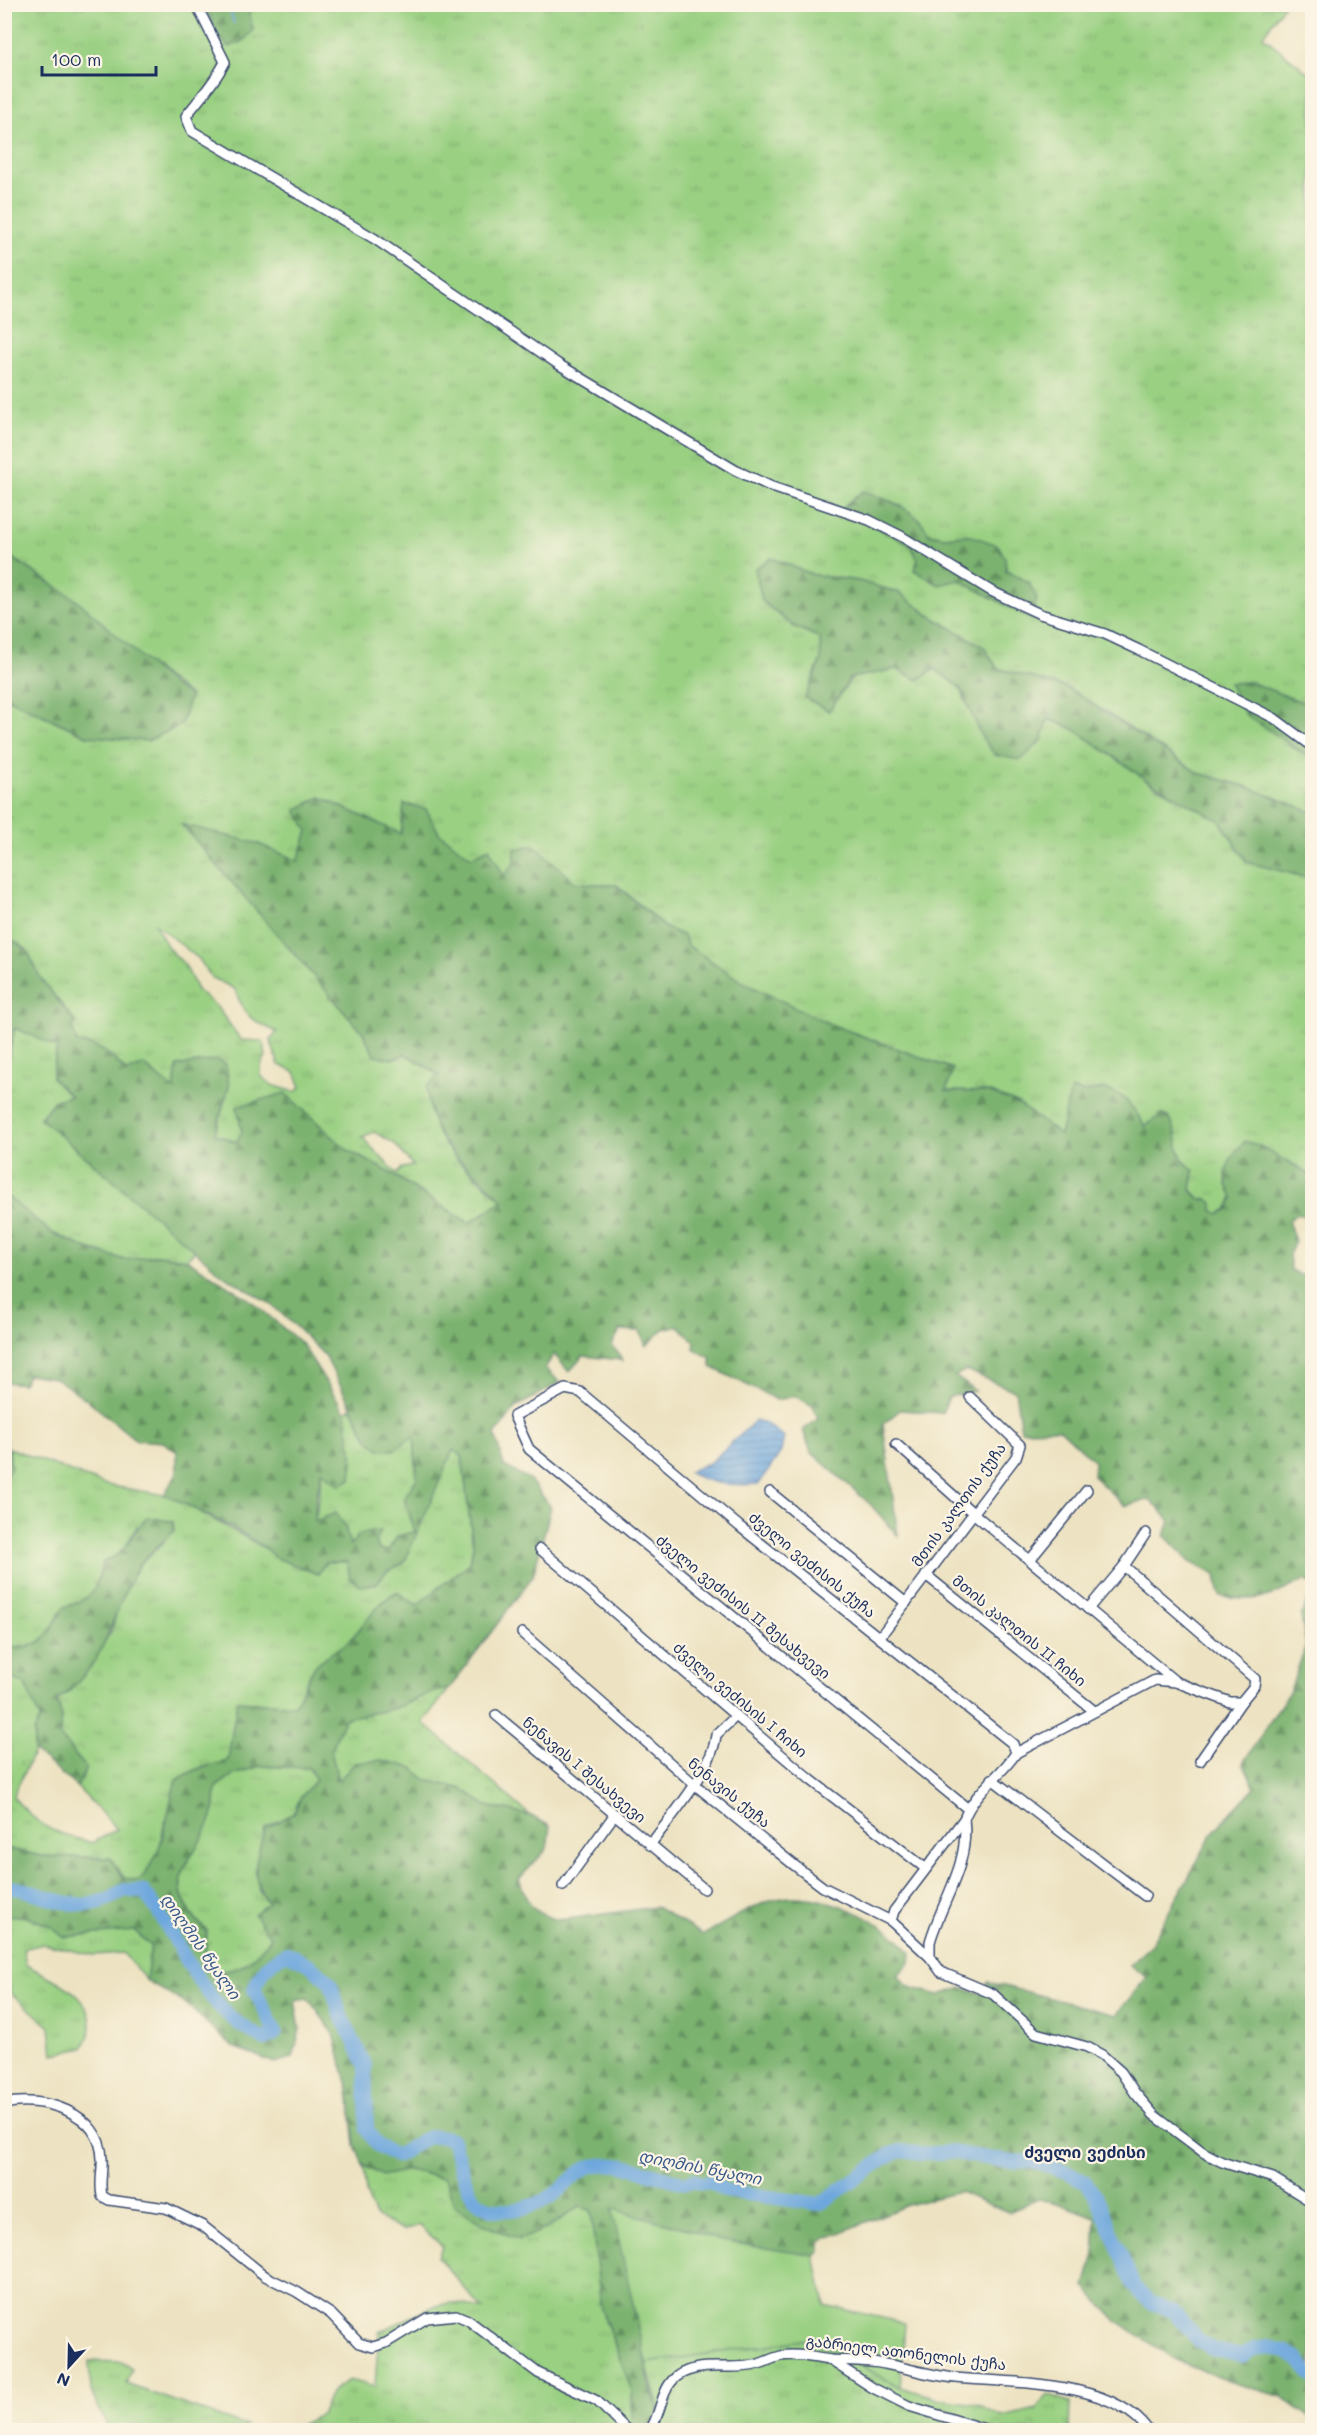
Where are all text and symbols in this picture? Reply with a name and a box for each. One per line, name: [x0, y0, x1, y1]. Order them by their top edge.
scale bar: [42, 39, 156, 77]
text: 100 m: [51, 47, 101, 71]
street label: მთის კალთის ქუჩა: [906, 1438, 1010, 1570]
street label: ძველი ვეძისის ქუჩა: [745, 1507, 880, 1622]
street label: ძველი ვეძისის II შესახვევი: [652, 1529, 835, 1683]
street label: მთის კალთის II ჩიხი: [949, 1570, 1091, 1690]
street label: ძველი ვეძისის I ჩიხი: [669, 1637, 812, 1761]
street label: ნენავის I შესახვევი: [519, 1712, 651, 1827]
street label: ნენავის ქუჩა: [684, 1753, 775, 1832]
water label: დიღმის წყალი: [157, 1889, 246, 2003]
district label: ძველი ვეძისი: [1024, 2141, 1146, 2163]
water label: დიღმის წყალი: [637, 2144, 764, 2189]
street label: გაბრიელ ათონელის ქუჩა: [805, 2330, 1007, 2374]
north arrow: [39, 2336, 99, 2396]
text: N: [54, 2368, 73, 2392]

